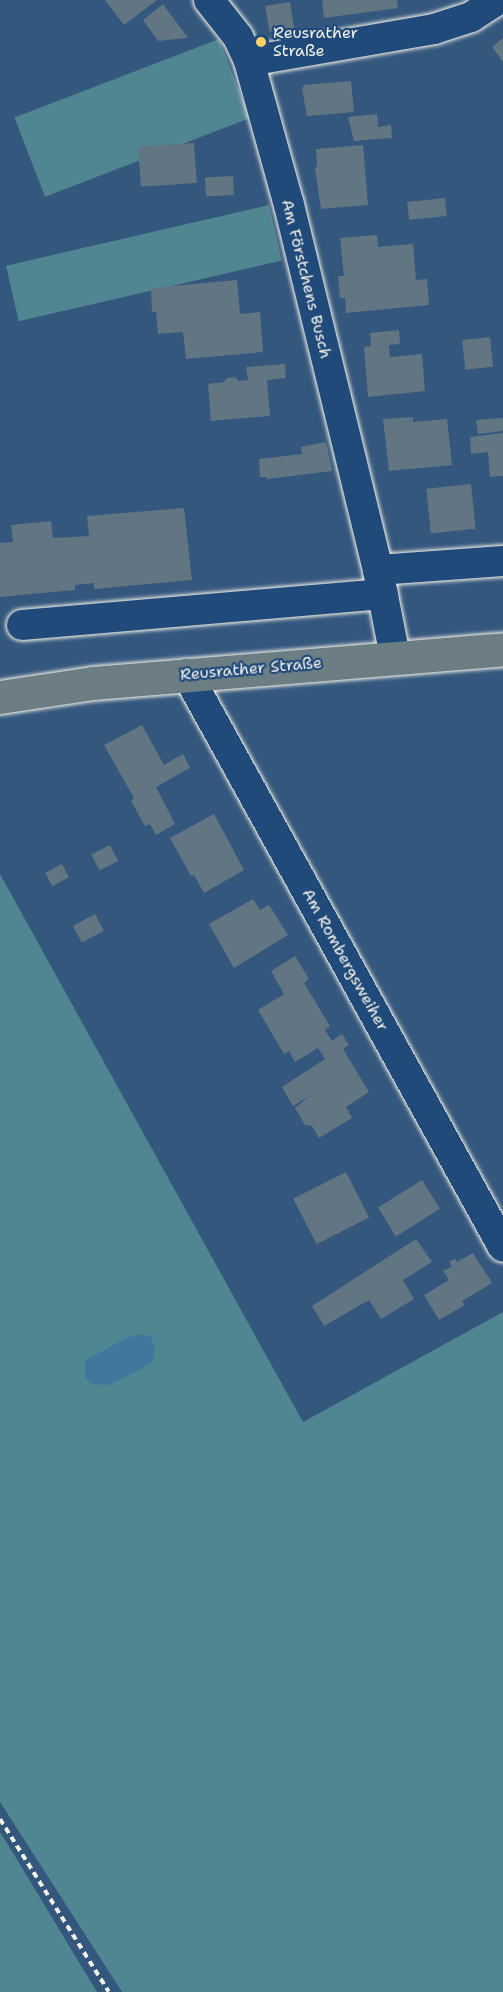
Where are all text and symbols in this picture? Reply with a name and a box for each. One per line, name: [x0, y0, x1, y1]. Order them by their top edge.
place label: Reusrather Straße: [273, 23, 358, 61]
marker: Reusrather Straße: [254, 35, 268, 49]
street label: Am Förstchens Busch: [277, 198, 335, 360]
street label: Reusrather Straße: [179, 653, 323, 685]
street label: Am Rombergsweiher: [298, 885, 392, 1035]

